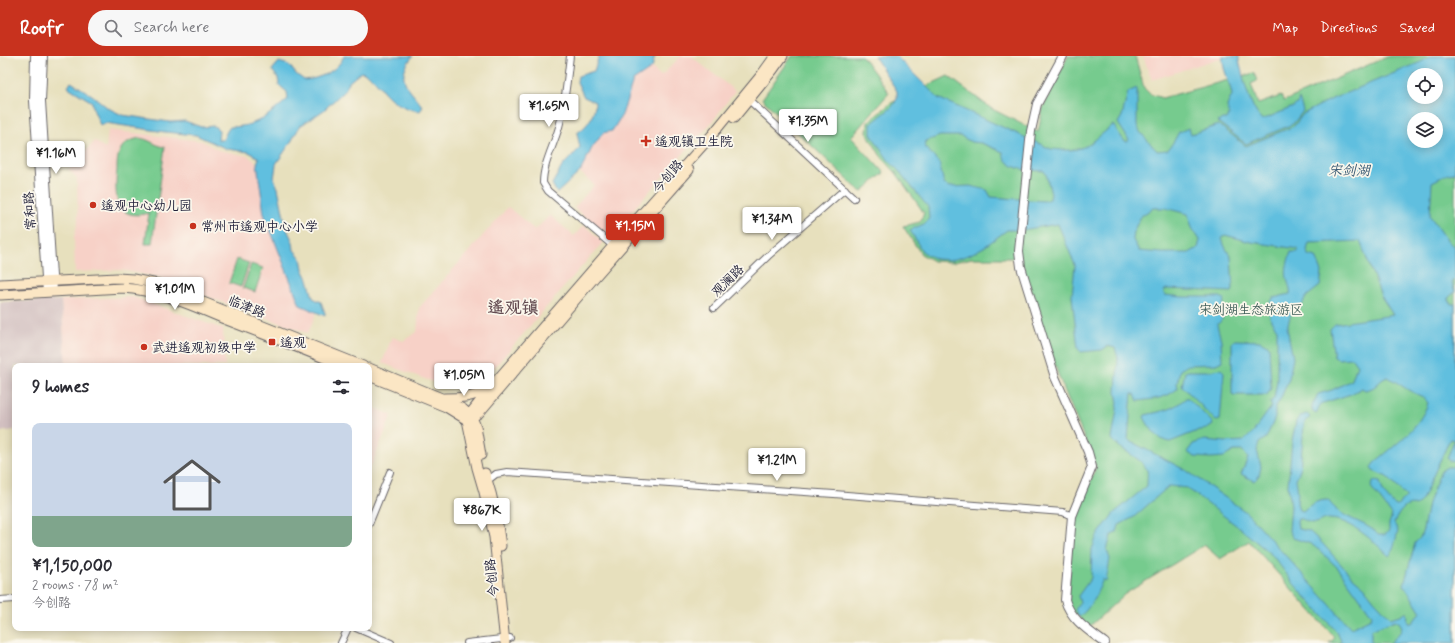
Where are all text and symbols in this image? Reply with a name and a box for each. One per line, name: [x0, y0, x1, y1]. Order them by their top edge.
search box: [88, 10, 368, 46]
text: Roofr: [20, 16, 64, 41]
icon: search: [102, 17, 124, 39]
text: Search here: [134, 18, 209, 38]
text: Map: [1272, 19, 1298, 37]
text: Directions: [1320, 19, 1378, 37]
text: Saved: [1400, 19, 1435, 37]
map controls: [1407, 68, 1443, 148]
button: locate: [1407, 68, 1443, 104]
pin: ¥1.65M: [516, 94, 582, 128]
text: ¥1.65M: [528, 98, 570, 115]
pin: ¥1.35M: [775, 109, 841, 143]
button: layers: [1407, 112, 1443, 148]
text: ¥1.35M: [788, 113, 828, 130]
place label: 遥观镇卫生院: [655, 134, 733, 151]
marker: 遥观镇卫生院: [640, 135, 652, 147]
pin: ¥1.16M: [23, 141, 89, 175]
text: ¥1.16M: [36, 145, 76, 162]
street label: 今创路: [649, 157, 687, 197]
water label: 宋剑湖: [1328, 162, 1372, 180]
street label: 常和路: [21, 191, 40, 231]
place label: 遥观中心幼儿园: [101, 198, 192, 215]
marker: 遥观中心幼儿园: [88, 200, 98, 210]
pin: ¥1.34M: [739, 207, 805, 241]
text: ¥1.34M: [751, 211, 793, 228]
pin: ¥1.15M: [602, 214, 668, 248]
text: ¥1.15M: [615, 218, 655, 235]
place label: 常州市遥观中心小学: [201, 219, 318, 236]
marker: 常州市遥观中心小学: [188, 221, 198, 231]
street label: 观澜路: [708, 261, 748, 301]
pin: ¥1.01M: [142, 277, 208, 311]
text: ¥1.01M: [155, 281, 195, 298]
street label: 临津路: [225, 292, 268, 323]
district label: 遥观镇: [488, 297, 539, 319]
park label: 宋剑湖生态旅游区: [1199, 302, 1303, 319]
place label: 遥观: [280, 335, 306, 352]
marker: 遥观: [267, 337, 277, 347]
place label: 武进遥观初级中学: [152, 340, 256, 357]
marker: 武进遥观初级中学: [139, 342, 149, 352]
pin: ¥1.05M: [431, 363, 497, 397]
text: ¥1.05M: [443, 367, 485, 384]
text: 9 homes: [32, 376, 89, 398]
icon: filters: [330, 376, 352, 398]
pin: ¥1.21M: [744, 448, 810, 482]
icon: home: [156, 449, 228, 521]
text: ¥1.21M: [757, 452, 797, 469]
pin: ¥867K: [454, 498, 510, 532]
text: ¥867K: [463, 502, 501, 519]
text: ¥1,150,000: [32, 555, 112, 577]
street label: 今创路: [482, 558, 503, 598]
text: 2 rooms · 78 m²: [32, 577, 119, 594]
text: 今创路: [32, 595, 71, 612]

